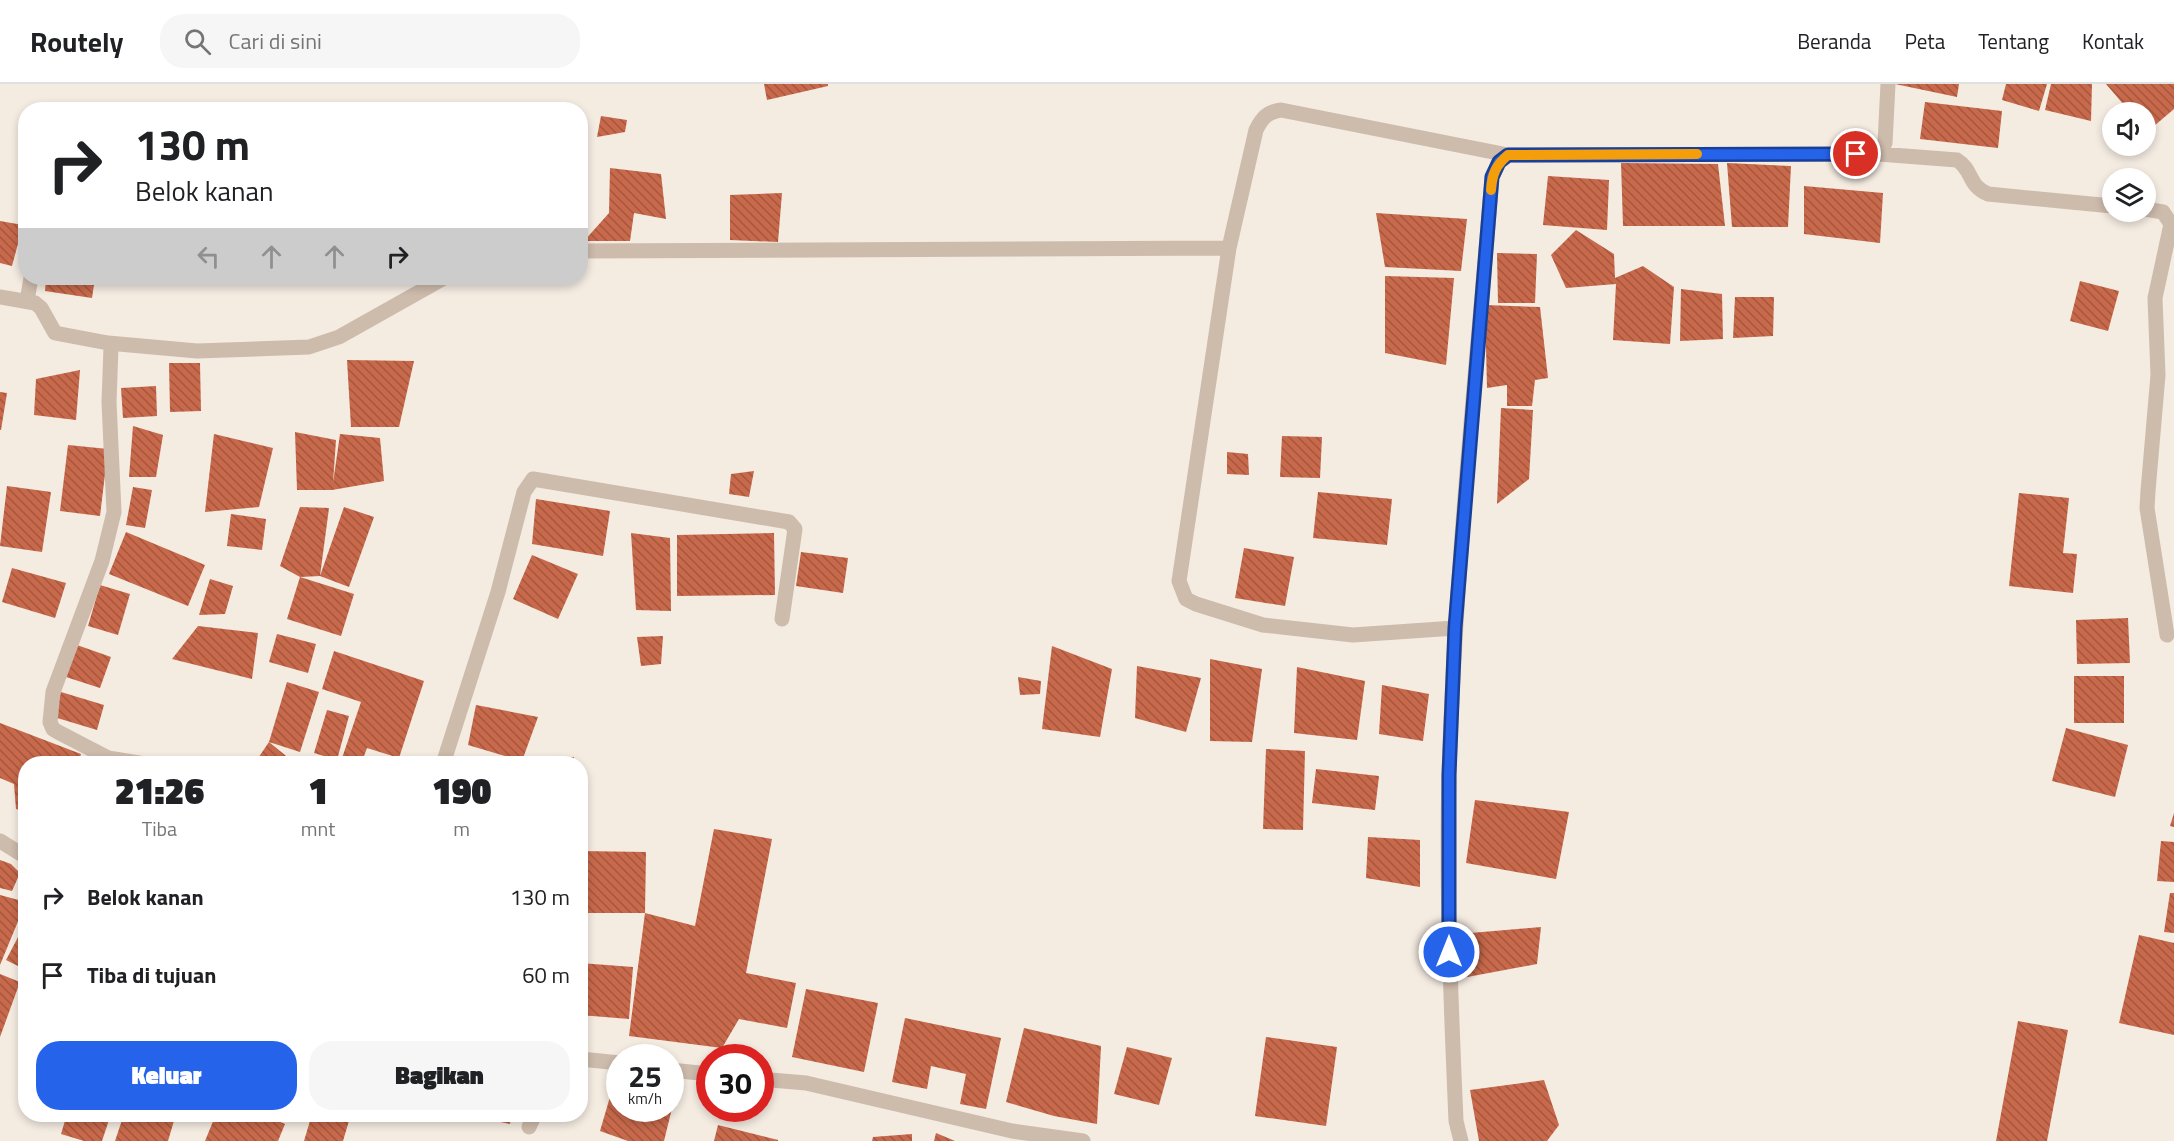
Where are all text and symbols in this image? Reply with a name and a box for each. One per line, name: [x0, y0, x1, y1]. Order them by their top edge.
search box: [160, 14, 580, 68]
text: Routely: [30, 20, 124, 63]
text: Cari di sini: [229, 24, 322, 58]
icon: search: [181, 25, 214, 58]
text: Beranda: [1797, 25, 1871, 57]
text: Peta: [1904, 25, 1945, 57]
text: Tentang: [1978, 25, 2049, 57]
text: Kontak: [2082, 25, 2144, 57]
map controls: [2102, 102, 2156, 222]
button: sound: [2102, 102, 2156, 156]
text: 130 m: [135, 112, 250, 176]
icon: right: [36, 126, 114, 204]
pin: [1830, 128, 1881, 179]
icon: arrive: [1839, 137, 1872, 170]
button: layers: [2102, 168, 2156, 222]
text: Belok kanan: [135, 170, 274, 211]
icon: left: [192, 240, 225, 273]
icon: ahead: [255, 240, 288, 273]
icon: ahead: [318, 240, 351, 273]
icon: right: [381, 240, 414, 273]
text: 21:26: [115, 763, 204, 818]
text: 1: [308, 763, 328, 818]
text: 190: [432, 763, 491, 818]
text: Tiba: [142, 813, 177, 844]
text: mnt: [301, 813, 335, 844]
text: m: [453, 813, 470, 844]
text: Belok kanan: [87, 880, 204, 914]
text: 130 m: [510, 880, 570, 914]
icon: right: [36, 881, 69, 914]
position arrow: [1417, 920, 1481, 984]
text: Tiba di tujuan: [87, 958, 216, 992]
text: 60 m: [522, 958, 570, 992]
icon: arrive: [36, 959, 69, 992]
button: Keluar: [36, 1041, 297, 1110]
button: Bagikan: [309, 1041, 570, 1110]
speed limit sign: 30: [696, 1044, 774, 1122]
text: 25: [628, 1053, 662, 1099]
text: km/h: [628, 1087, 662, 1110]

